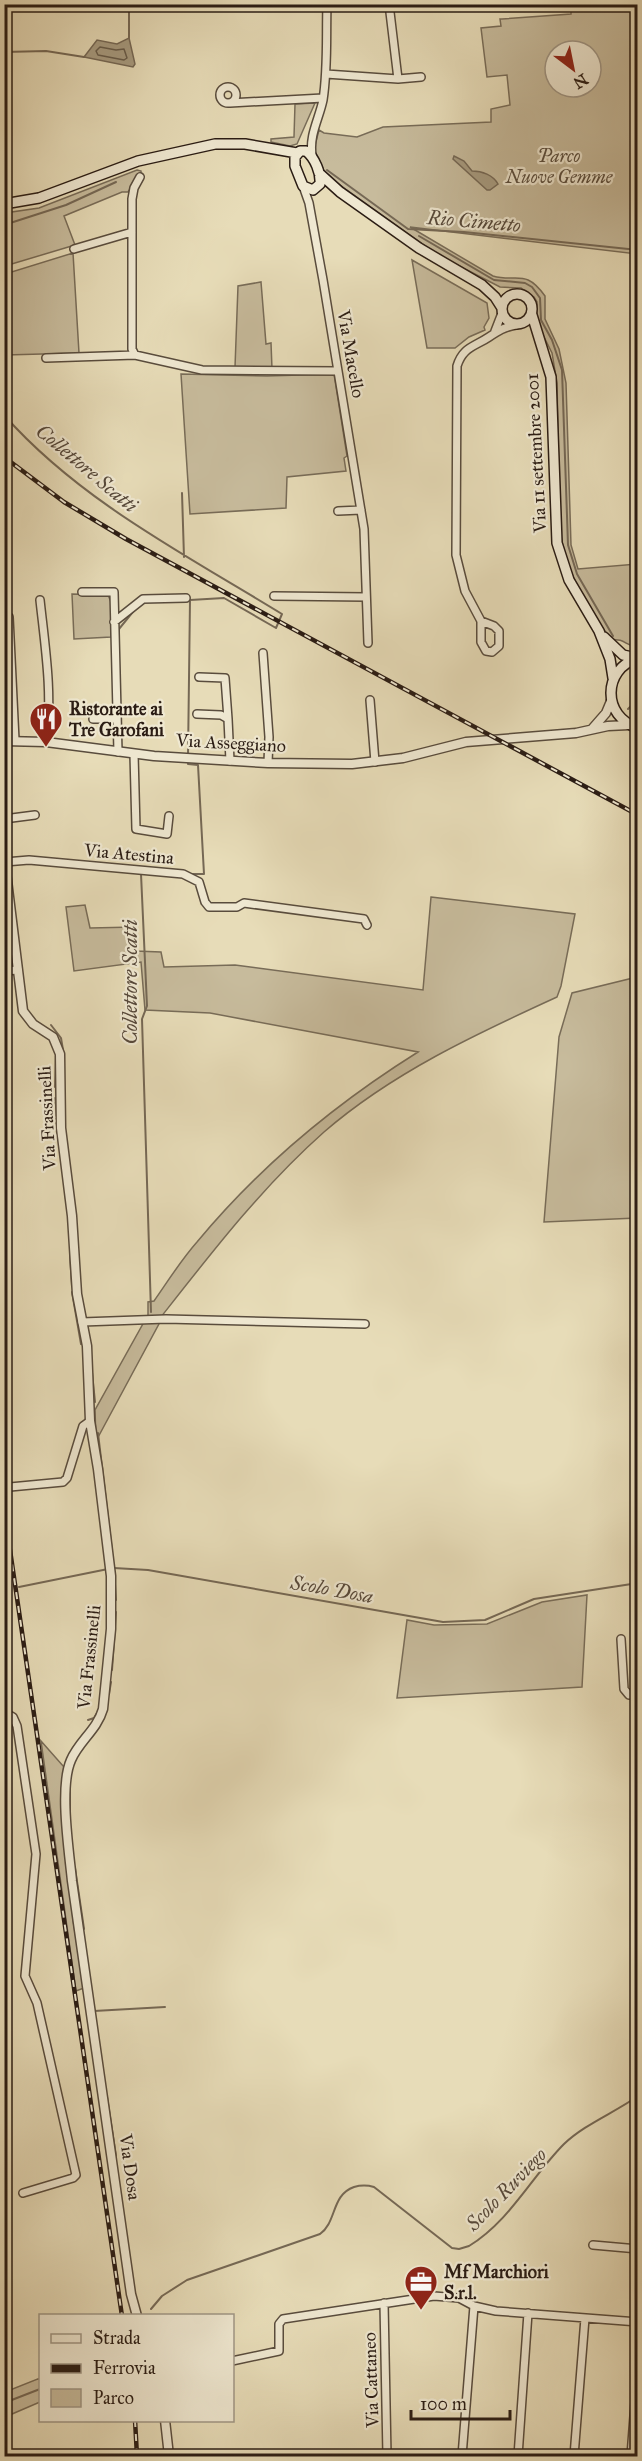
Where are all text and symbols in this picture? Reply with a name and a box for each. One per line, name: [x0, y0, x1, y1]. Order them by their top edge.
north arrow: [543, 39, 603, 99]
text: N: [570, 70, 591, 93]
park label: Parco Nuove Gemme: [505, 145, 614, 188]
water label: Rio Cimetto: [425, 205, 522, 237]
street label: Via Macello: [332, 307, 370, 400]
street label: Via 11 settembre 2001: [521, 373, 551, 534]
water label: Collettore Scatti: [31, 419, 143, 517]
place label: Ristorante ai Tre Garofani: [68, 698, 165, 741]
restaurant icon: Ristorante ai Tre Garofani: [28, 701, 64, 748]
street label: Via Asseggiano: [174, 729, 286, 758]
street label: Via Atestina: [82, 839, 175, 869]
water label: Collettore Scatti: [118, 919, 142, 1045]
street label: Via Frassinelli: [33, 1065, 61, 1172]
water label: Scolo Dosa: [288, 1570, 375, 1608]
street label: Via Frassinelli: [72, 1604, 105, 1711]
street label: Via Dosa: [114, 2132, 146, 2202]
water label: Scolo Ruviego: [460, 2142, 552, 2236]
place label: Mf Marchiori S.r.l.: [444, 2261, 550, 2304]
office icon: Mf Marchiori S.r.l.: [403, 2264, 439, 2311]
legend: [39, 2314, 234, 2422]
text: Strada: [93, 2327, 141, 2349]
street label: Via Cattaneo: [358, 2332, 384, 2429]
text: Ferrovia: [93, 2357, 156, 2379]
scale bar: [411, 2383, 510, 2421]
text: Parco: [93, 2387, 134, 2409]
text: 100 m: [420, 2393, 467, 2415]

